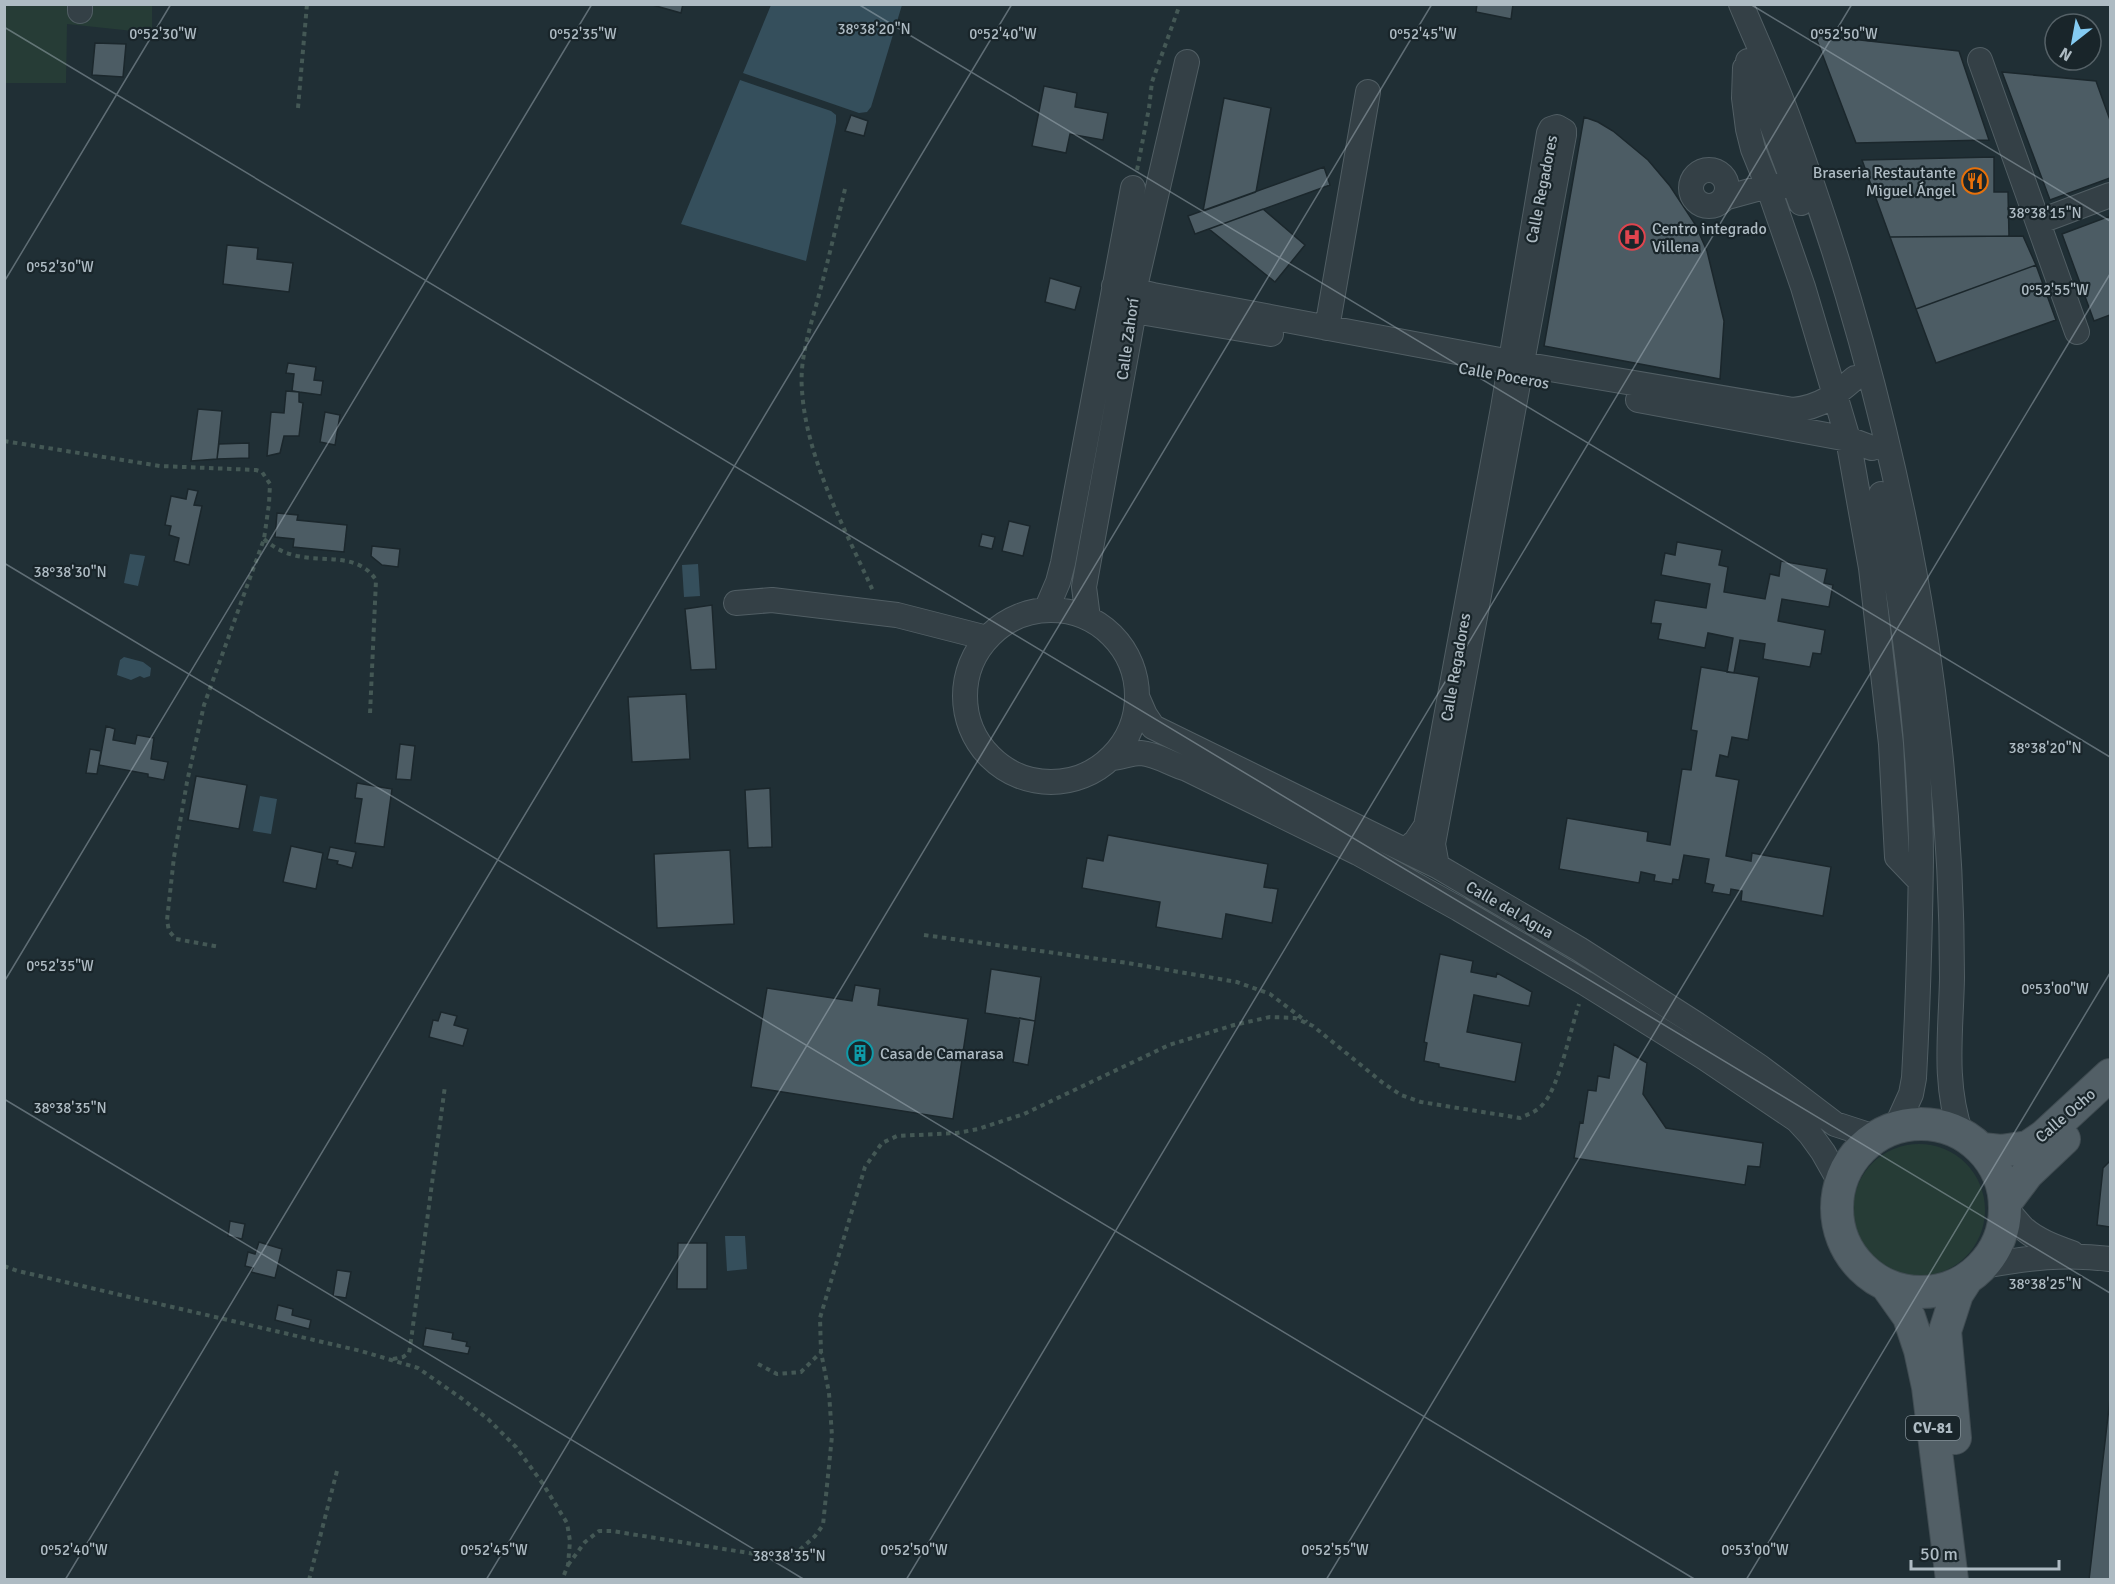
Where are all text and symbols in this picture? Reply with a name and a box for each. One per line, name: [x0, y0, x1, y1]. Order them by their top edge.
north arrow: [2043, 12, 2103, 72]
text: 38°38'20"N: [837, 20, 911, 38]
text: 0°52'30"W: [129, 25, 197, 43]
text: 0°52'35"W: [549, 25, 617, 43]
text: 0°52'40"W: [969, 25, 1037, 43]
text: 0°52'45"W: [1389, 25, 1457, 43]
text: 0°52'50"W: [1810, 25, 1878, 43]
text: N: [2056, 43, 2076, 65]
street label: Calle Regadores: [1522, 134, 1562, 245]
place label: Braseria Restautante Miguel Ángel: [1813, 163, 1956, 201]
restaurant icon: Braseria Restautante Miguel Ángel: [1960, 166, 1990, 196]
text: 38°38'15"N: [2008, 204, 2082, 222]
place label: Centro integrado Villena: [1652, 219, 1767, 257]
hospital icon: Centro integrado Villena: [1617, 222, 1647, 252]
text: 0°52'30"W: [26, 258, 94, 276]
text: 0°52'55"W: [2021, 281, 2089, 299]
street label: Calle Zahorí: [1112, 296, 1144, 381]
street label: Calle Poceros: [1457, 358, 1551, 394]
text: 38°38'30"N: [33, 563, 107, 581]
street label: Calle Regadores: [1437, 611, 1475, 723]
text: 38°38'20"N: [2008, 739, 2082, 757]
street label: Calle del Agua: [1462, 877, 1557, 943]
text: 0°52'35"W: [26, 957, 94, 975]
text: 0°53'00"W: [2021, 980, 2089, 998]
building icon: Casa de Camarasa: [845, 1038, 875, 1068]
place label: Casa de Camarasa: [880, 1044, 1004, 1064]
street label: Calle Ocho: [2031, 1084, 2100, 1147]
text: 38°38'35"N: [33, 1099, 107, 1117]
text: 38°38'25"N: [2008, 1275, 2082, 1293]
road number: CV-81: [1906, 1416, 1960, 1440]
scale bar: [1911, 1533, 2060, 1571]
text: 0°52'40"W: [40, 1541, 108, 1559]
text: 0°52'45"W: [460, 1541, 528, 1559]
text: 0°52'50"W: [880, 1541, 948, 1559]
text: 0°52'55"W: [1301, 1541, 1369, 1559]
text: 0°53'00"W: [1721, 1541, 1789, 1559]
text: 50 m: [1920, 1543, 1958, 1565]
text: 38°38'35"N: [752, 1547, 826, 1565]

